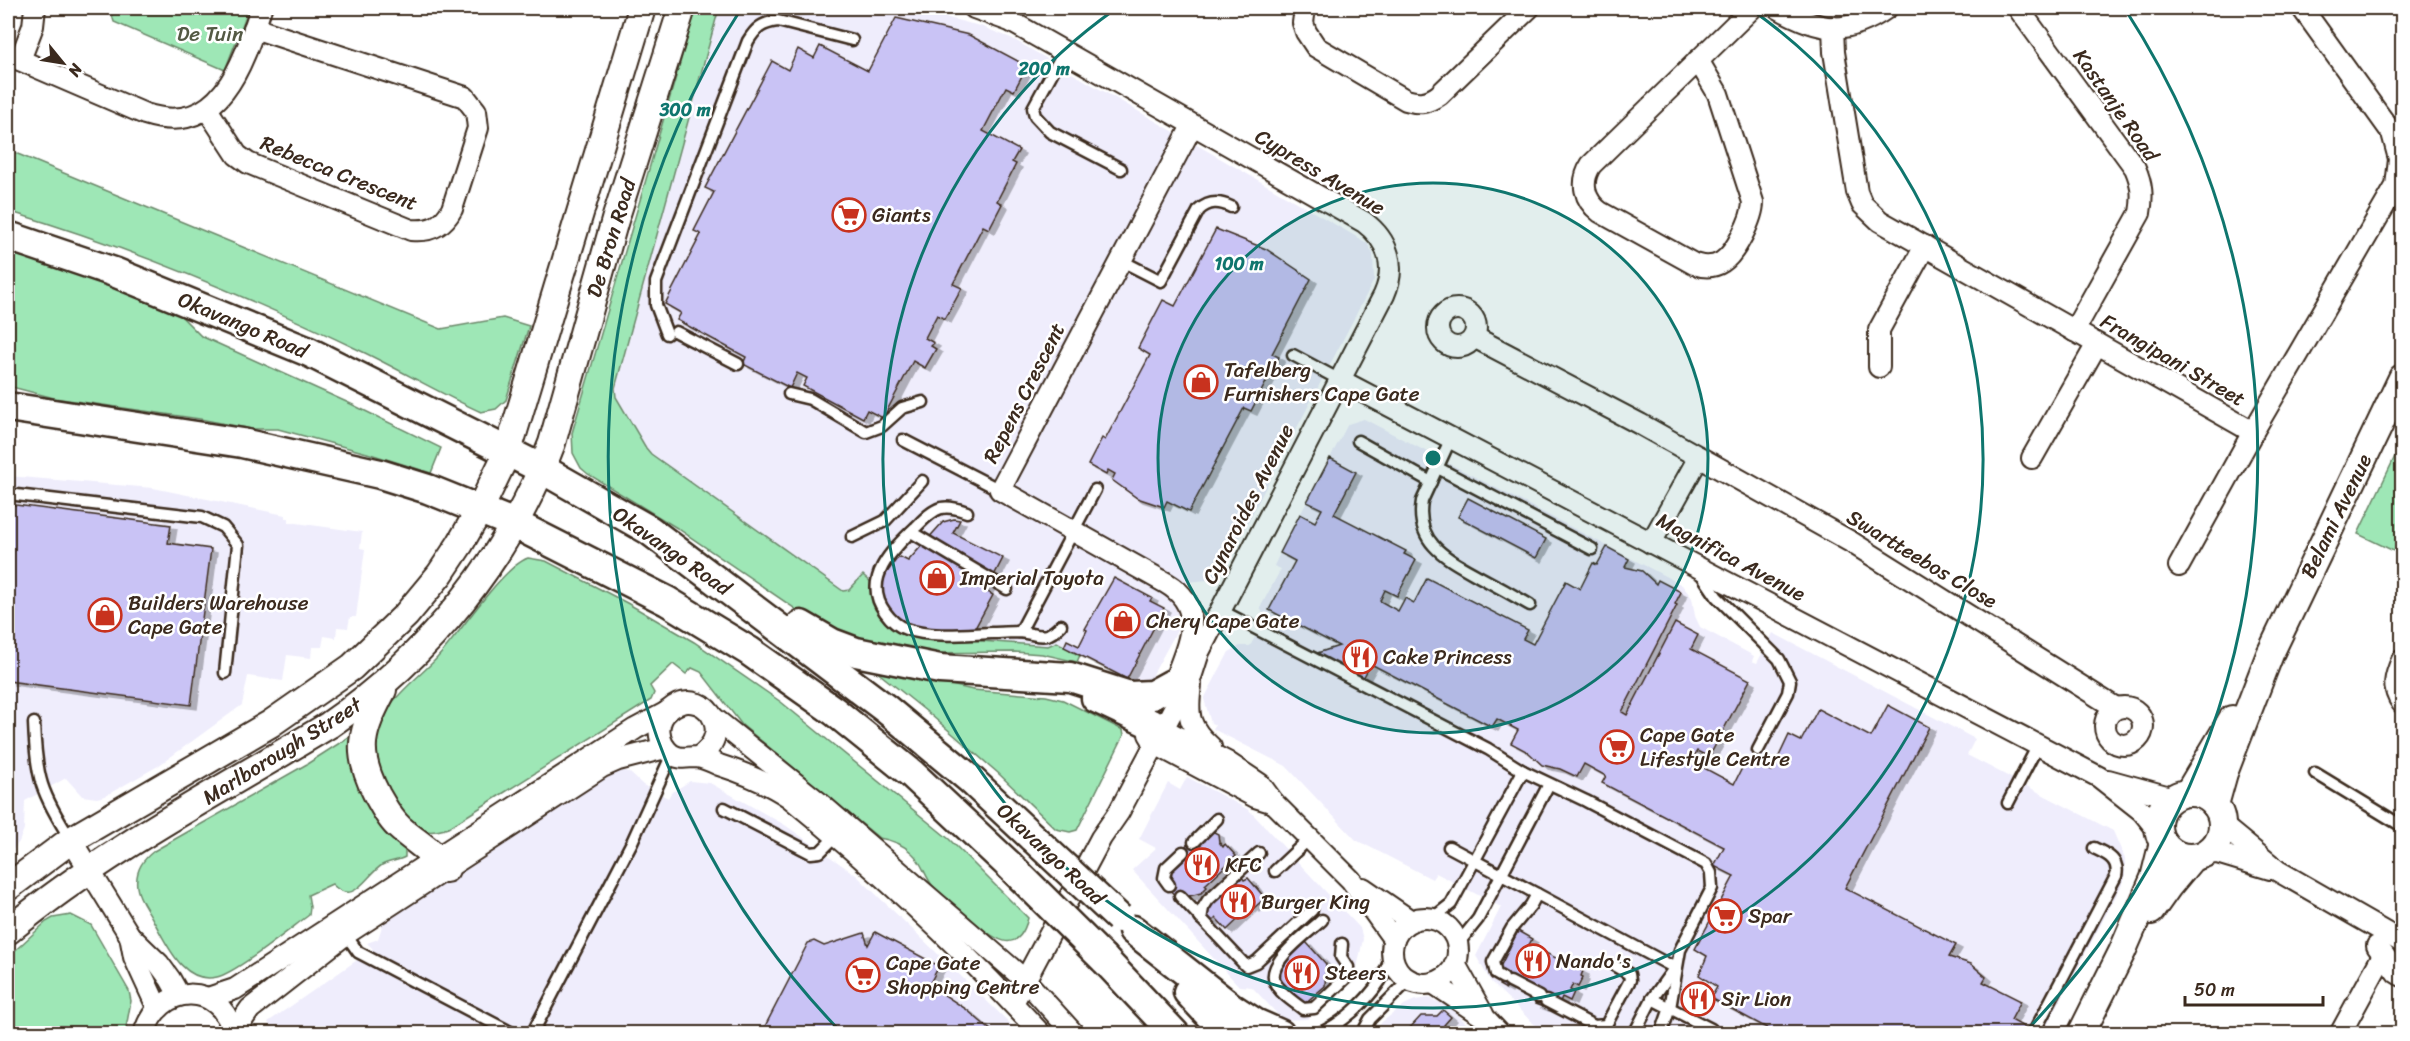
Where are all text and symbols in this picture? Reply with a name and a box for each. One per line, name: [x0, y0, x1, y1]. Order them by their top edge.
park label: De Tuin: [177, 15, 243, 53]
north arrow: [33, 33, 93, 93]
street label: Kastanje Road: [2063, 40, 2170, 171]
text: 200 m: [1017, 53, 1070, 85]
text: N: [60, 57, 91, 83]
text: 300 m: [658, 94, 711, 126]
street label: Cypress Avenue: [1247, 118, 1393, 226]
street label: Rebecca Crescent: [255, 124, 423, 222]
street label: De Bron Road: [575, 172, 648, 302]
place label: Giants: [872, 196, 931, 234]
supermarket icon: Giants: [831, 197, 867, 233]
text: 100 m: [1215, 248, 1264, 280]
street label: Okavango Road: [172, 280, 316, 370]
street label: Frangipani Street: [2093, 303, 2253, 417]
street label: Repens Crescent: [972, 316, 1076, 470]
place label: Tafelberg Furnishers Cape Gate: [1224, 351, 1420, 413]
shop icon: Tafelberg Furnishers Cape Gate: [1183, 364, 1219, 400]
street label: Cynaroides Avenue: [1191, 417, 1305, 591]
street label: Belami Avenue: [2289, 447, 2383, 585]
centre of rings: [1423, 448, 1443, 468]
street label: Okavango Road: [604, 496, 741, 607]
street label: Swartteebos Close: [1839, 499, 2005, 619]
street label: Magnifica Avenue: [1649, 502, 1813, 612]
place label: Imperial Toyota: [959, 559, 1104, 597]
shop icon: Imperial Toyota: [919, 560, 955, 596]
place label: Builders Warehouse Cape Gate: [128, 584, 309, 646]
shop icon: Builders Warehouse Cape Gate: [87, 597, 123, 633]
place label: Chery Cape Gate: [1146, 602, 1300, 640]
shop icon: Chery Cape Gate: [1105, 603, 1141, 639]
place label: Cake Princess: [1383, 638, 1512, 676]
restaurant icon: Cake Princess: [1342, 639, 1378, 675]
street label: Marlborough Street: [195, 686, 371, 815]
place label: Cape Gate Lifestyle Centre: [1640, 716, 1790, 778]
supermarket icon: Cape Gate Lifestyle Centre: [1599, 729, 1635, 765]
street label: Okavango Road: [987, 793, 1116, 916]
place label: KFC: [1225, 846, 1262, 884]
restaurant icon: KFC: [1184, 847, 1220, 883]
place label: Burger King: [1261, 883, 1370, 921]
restaurant icon: Burger King: [1220, 884, 1256, 920]
place label: Spar: [1748, 897, 1793, 935]
supermarket icon: Spar: [1707, 898, 1743, 934]
place label: Nando's: [1556, 942, 1631, 980]
restaurant icon: Nando's: [1515, 943, 1551, 979]
place label: Cape Gate Shopping Centre: [886, 944, 1040, 1006]
place label: Steers: [1325, 954, 1387, 992]
restaurant icon: Steers: [1284, 955, 1320, 991]
supermarket icon: Cape Gate Shopping Centre: [845, 957, 881, 993]
scale bar: [2185, 969, 2323, 1007]
text: 50 m: [2194, 974, 2235, 1006]
place label: Sir Lion: [1721, 980, 1791, 1018]
restaurant icon: Sir Lion: [1680, 981, 1716, 1017]

